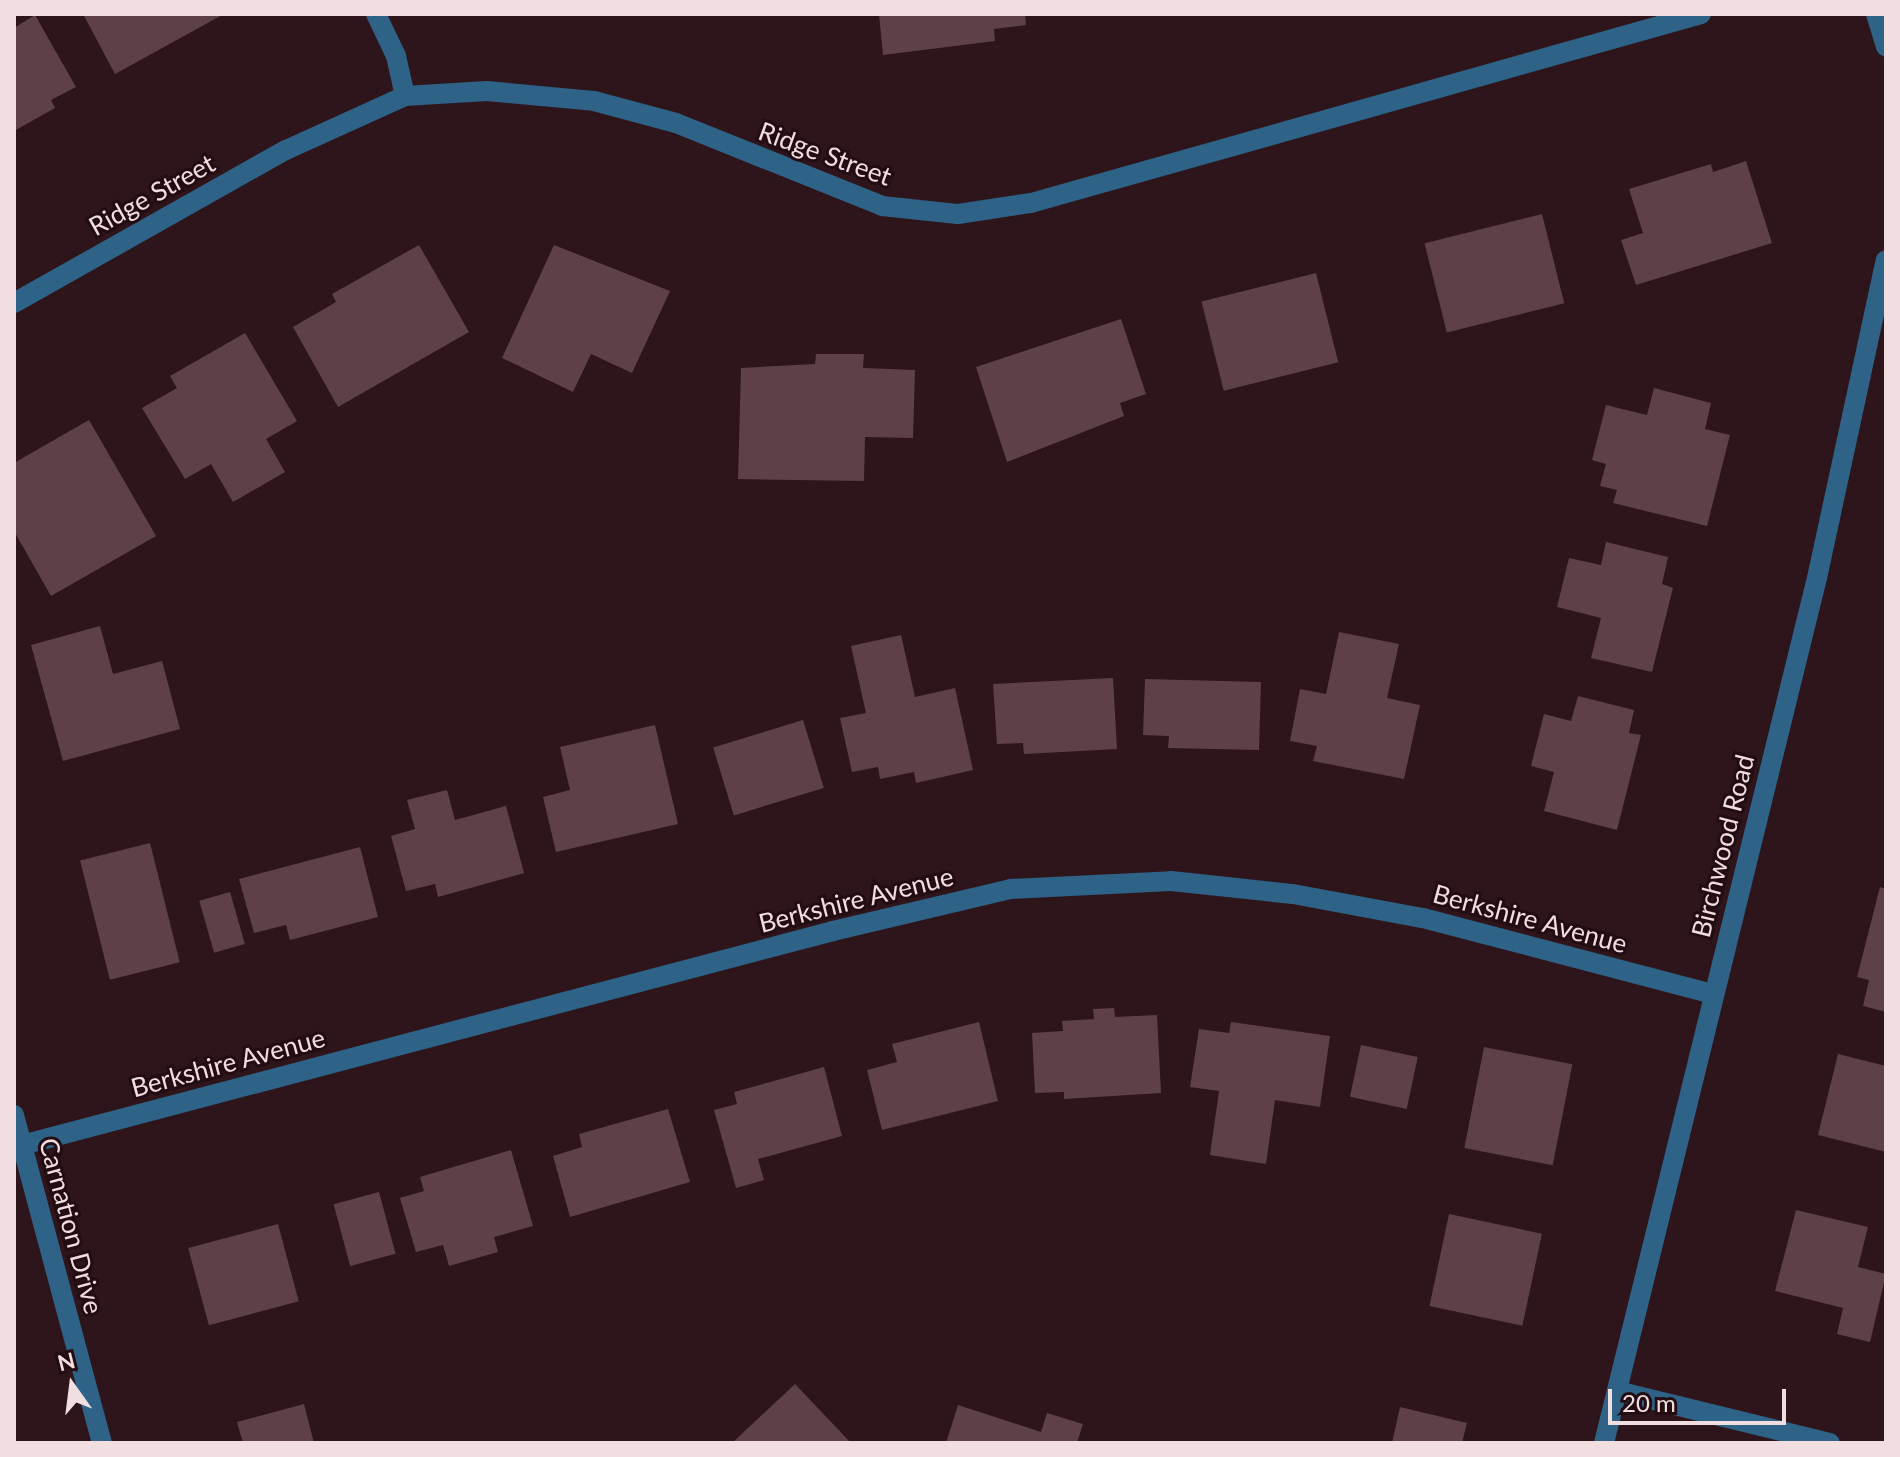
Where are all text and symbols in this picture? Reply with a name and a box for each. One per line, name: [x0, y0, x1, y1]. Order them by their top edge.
street label: Ridge Street: [754, 116, 896, 192]
street label: Ridge Street: [84, 148, 220, 242]
street label: Birchwood Road: [1685, 751, 1761, 941]
street label: Berkshire Avenue: [755, 861, 957, 939]
street label: Berkshire Avenue: [1429, 878, 1631, 960]
street label: Berkshire Avenue: [127, 1022, 329, 1104]
street label: Carnation Drive: [33, 1135, 109, 1317]
north arrow: [32, 1345, 112, 1425]
text: N: [55, 1346, 78, 1376]
scale bar: [1612, 1373, 1790, 1423]
text: 20 m: [1622, 1388, 1676, 1417]

